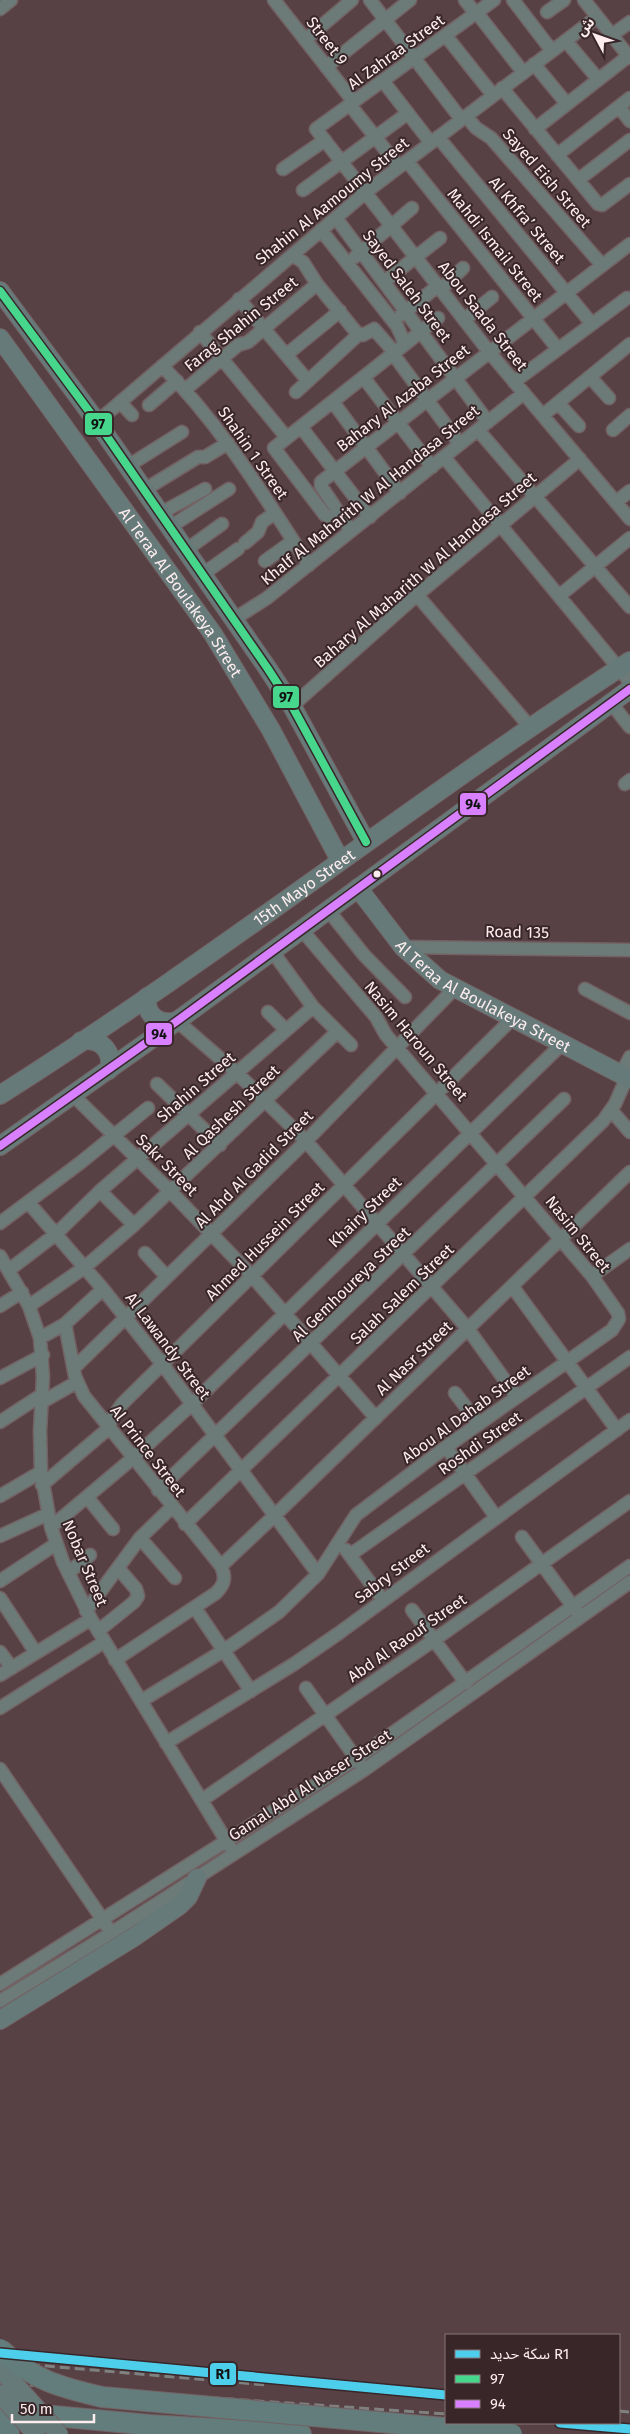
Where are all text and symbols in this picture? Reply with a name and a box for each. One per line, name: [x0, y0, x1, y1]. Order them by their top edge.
street label: Al Zahraa Street: [344, 10, 448, 93]
north arrow: [570, 10, 620, 60]
street label: Street 9: [302, 13, 352, 69]
text: ش: [573, 14, 598, 40]
street label: Sayed Eish Street: [499, 125, 595, 232]
street label: Shahin Al Aamoumy Street: [252, 133, 413, 269]
street label: Al Khfra’ Street: [485, 173, 569, 268]
street label: Mahdi Ismail Street: [443, 184, 547, 306]
street label: Sayed Saleh Street: [359, 226, 455, 346]
street label: Abou Saada Street: [434, 258, 532, 375]
street label: Farag Shahin Street: [181, 272, 302, 375]
street label: Bahary Al Azaba Street: [333, 340, 473, 456]
street label: Khalf Al Maharith W Al Handasa Street: [257, 401, 483, 589]
street label: Shahin 1 Street: [214, 403, 292, 503]
line badge: 97: [84, 412, 113, 436]
text: 97: [91, 416, 106, 433]
street label: Bahary Al Maharith W Al Handasa Street: [310, 468, 540, 672]
street label: Al Teraa Al Boulakeya Street: [115, 504, 246, 681]
line badge: 97: [272, 685, 300, 709]
text: 97: [279, 689, 294, 706]
line badge: 94: [459, 792, 487, 816]
text: 94: [465, 796, 481, 813]
street label: 15th Mayo Street: [249, 845, 358, 930]
unlabelled marker: [372, 869, 382, 879]
street label: Road 135: [485, 922, 549, 942]
street label: Al Teraa Al Boulakeya Street: [392, 936, 574, 1056]
street label: Nasim Haroun Street: [360, 977, 472, 1105]
line badge: 94: [145, 1022, 173, 1046]
text: 94: [151, 1026, 167, 1043]
street label: Shahin Street: [153, 1048, 239, 1126]
street label: Al Qashesh Street: [179, 1061, 284, 1163]
street label: Al Ahd Al Gadid Street: [191, 1106, 317, 1232]
street label: Sakr Street: [132, 1130, 202, 1200]
street label: Khairy Street: [325, 1172, 405, 1251]
street label: Ahmed Hussein Street: [202, 1178, 328, 1304]
street label: Nasim Street: [541, 1192, 615, 1276]
street label: Al Gemhoureya Street: [288, 1222, 414, 1345]
street label: Salah Salem Street: [346, 1240, 458, 1348]
street label: Al Lawandy Street: [122, 1289, 215, 1403]
street label: Al Nasr Street: [372, 1317, 456, 1399]
street label: Abou Al Dahab Street: [398, 1361, 534, 1467]
street label: Al Prince Street: [106, 1401, 190, 1501]
street label: Roshdi Street: [435, 1407, 526, 1479]
street label: Nobar Street: [58, 1517, 112, 1609]
street label: Sabry Street: [351, 1539, 433, 1607]
street label: Abd Al Raouf Street: [344, 1590, 470, 1686]
street label: Gamal Abd Al Naser Street: [225, 1725, 395, 1845]
legend: [445, 2334, 620, 2424]
text: سكة حديد R1: [490, 2345, 569, 2363]
line badge: R1: [209, 2362, 237, 2386]
text: R1: [216, 2366, 230, 2383]
text: 97: [490, 2370, 505, 2388]
scale bar: [12, 2392, 95, 2424]
text: 94: [490, 2395, 506, 2413]
text: 50 m: [20, 2400, 53, 2418]

